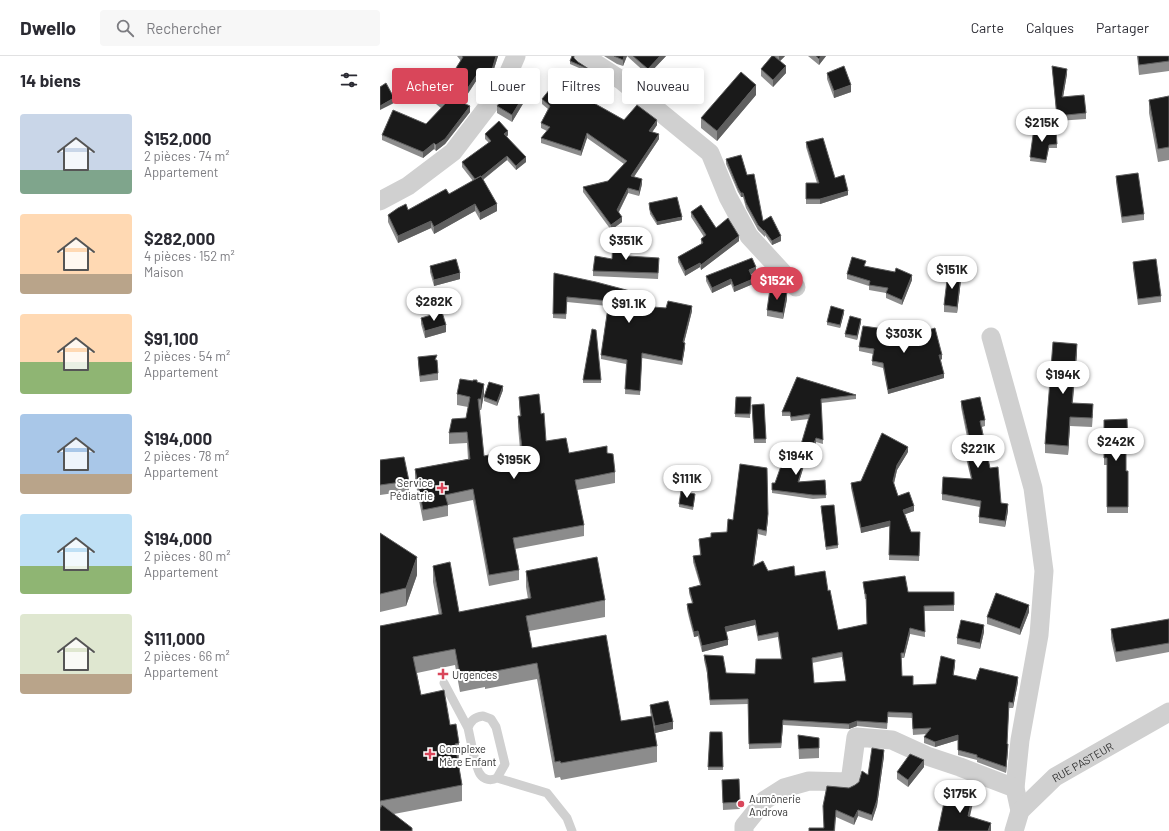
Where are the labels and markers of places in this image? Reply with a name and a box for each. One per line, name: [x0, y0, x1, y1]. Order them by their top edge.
pin: $215K: [1014, 109, 1070, 143]
pin: $351K: [598, 227, 654, 261]
pin: $151K: [924, 256, 980, 290]
pin: $152K: [749, 267, 805, 301]
pin: $282K: [406, 288, 462, 322]
pin: $91.1K: [596, 290, 662, 324]
pin: $303K: [876, 320, 932, 354]
pin: $194K: [1035, 361, 1091, 395]
pin: $242K: [1088, 428, 1144, 462]
pin: $221K: [950, 435, 1006, 469]
pin: $194K: [768, 442, 824, 476]
pin: $195K: [486, 446, 542, 480]
pin: $111K: [659, 465, 715, 499]
place label: Service Pédiatrie: [390, 476, 433, 502]
marker: Service Pédiatrie: [436, 482, 448, 494]
marker: Urgences: [437, 668, 449, 680]
place label: Urgences: [452, 668, 497, 681]
place label: Complexe Mère Enfant: [439, 742, 497, 768]
marker: Complexe Mère Enfant: [424, 748, 436, 760]
pin: $175K: [932, 780, 988, 814]
place label: Aumônerie Androva: [749, 792, 801, 818]
marker: Aumônerie Androva: [736, 799, 746, 809]

